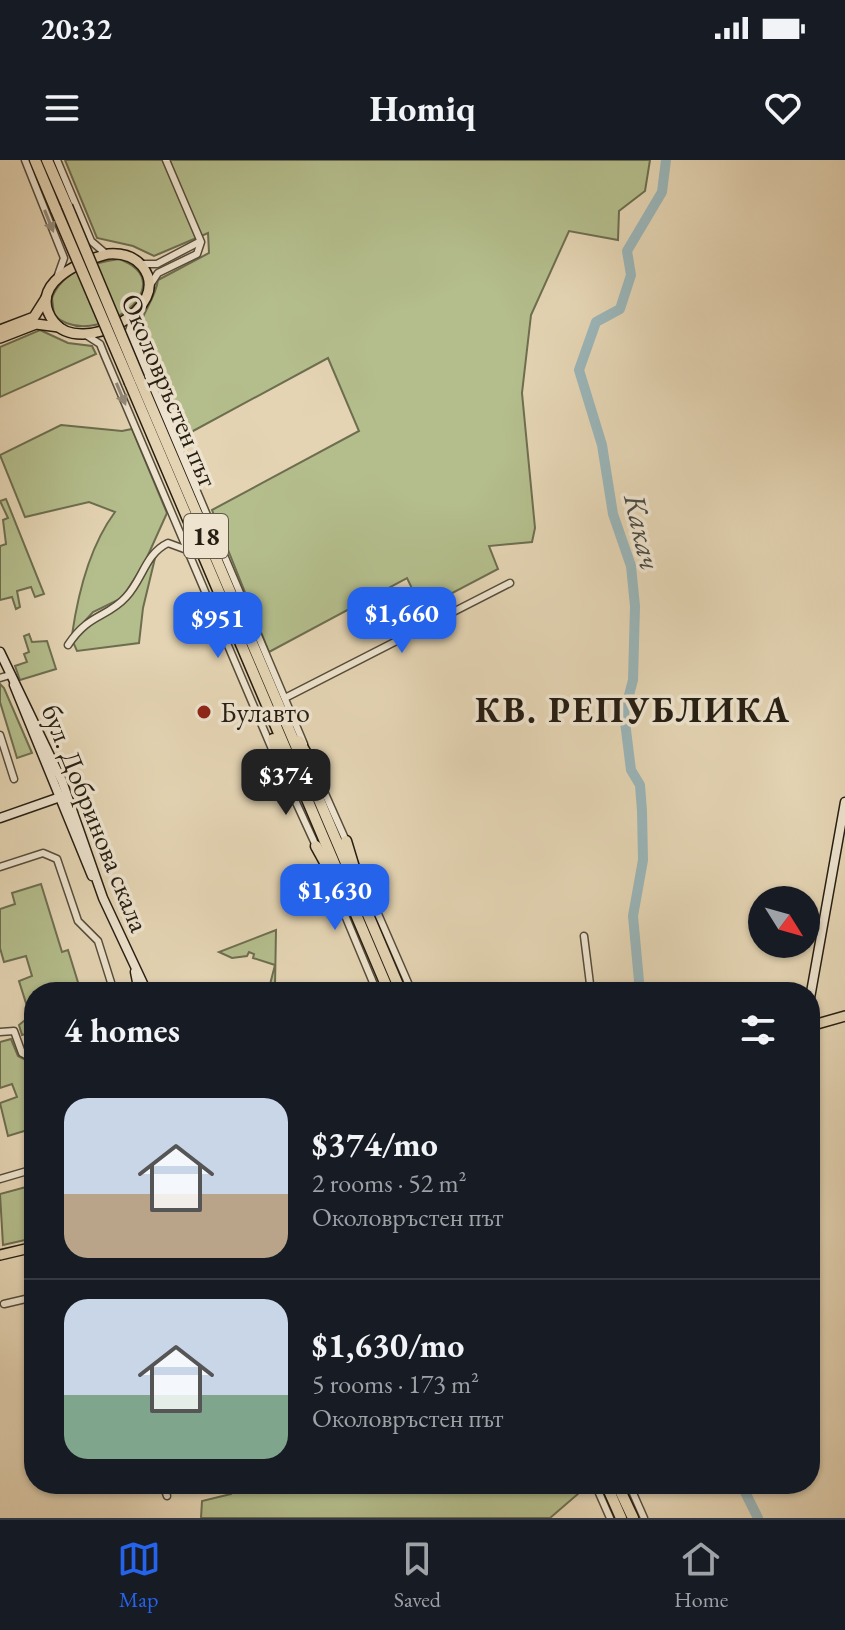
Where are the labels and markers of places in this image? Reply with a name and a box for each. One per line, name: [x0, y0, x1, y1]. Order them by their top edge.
pin: $1,660: [337, 587, 467, 655]
pin: $951: [171, 592, 265, 660]
place label: Булавто: [220, 694, 310, 730]
marker: Булавто: [195, 703, 213, 721]
pin: $374: [239, 749, 333, 817]
pin: $1,630: [270, 864, 400, 932]

